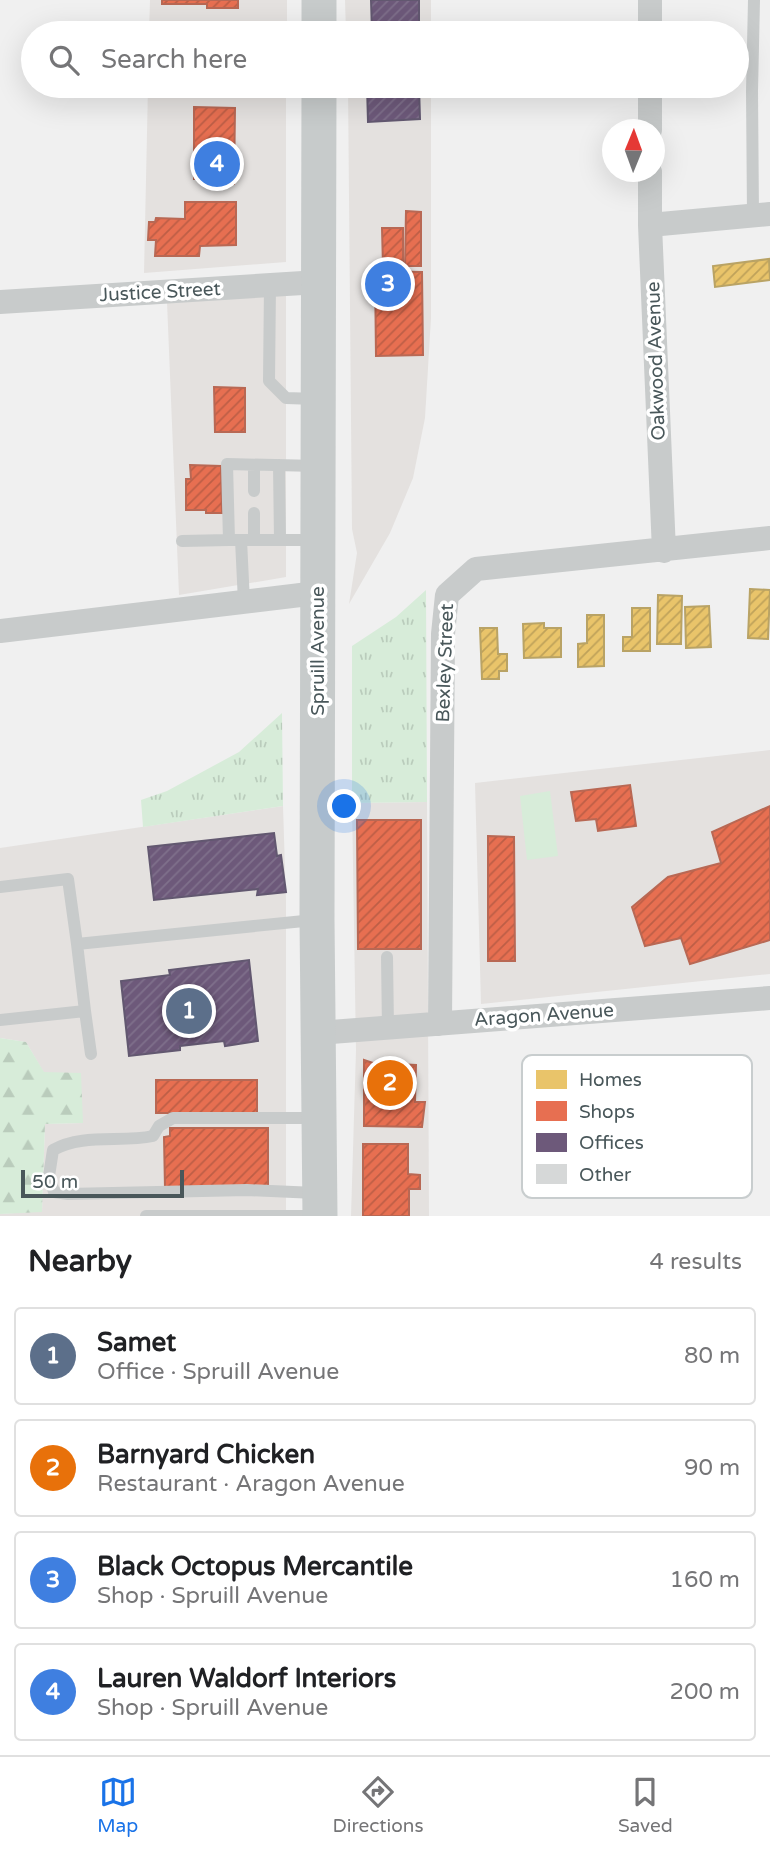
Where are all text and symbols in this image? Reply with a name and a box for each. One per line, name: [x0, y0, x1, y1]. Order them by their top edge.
search box: [21, 21, 749, 98]
icon: search: [45, 41, 83, 79]
text: Search here: [101, 44, 247, 75]
north arrow: [602, 119, 665, 182]
pin: 4: [194, 138, 240, 190]
pin: 3: [365, 258, 411, 310]
street label: Justice Street: [99, 278, 221, 306]
street label: Oakwood Avenue: [642, 281, 670, 441]
street label: Spruill Avenue: [307, 586, 329, 716]
street label: Bexley Street: [432, 603, 458, 723]
your location: [327, 789, 361, 823]
pin: 1: [166, 985, 212, 1037]
street label: Aragon Avenue: [473, 999, 615, 1031]
legend: [522, 1055, 752, 1198]
pin: 2: [367, 1057, 413, 1109]
text: Homes: [579, 1069, 642, 1091]
text: Shops: [579, 1101, 635, 1123]
text: Offices: [579, 1132, 644, 1154]
text: Other: [579, 1164, 632, 1186]
scale bar: [21, 1167, 184, 1199]
text: 50 m: [32, 1171, 78, 1193]
text: Nearby: [28, 1243, 132, 1280]
text: 4 results: [649, 1248, 742, 1276]
text: Samet: [97, 1327, 176, 1358]
text: 1: [46, 1342, 60, 1370]
text: 80 m: [684, 1342, 740, 1370]
text: Office · Spruill Avenue: [97, 1358, 339, 1386]
text: Barnyard Chicken: [97, 1439, 315, 1470]
text: 2: [46, 1454, 60, 1482]
text: 90 m: [684, 1454, 740, 1482]
text: Restaurant · Aragon Avenue: [97, 1470, 405, 1498]
text: Black Octopus Mercantile: [97, 1551, 413, 1582]
text: 3: [46, 1566, 60, 1594]
text: 160 m: [670, 1566, 740, 1594]
text: Shop · Spruill Avenue: [97, 1582, 328, 1610]
text: Lauren Waldorf Interiors: [97, 1663, 396, 1694]
text: 4: [46, 1678, 60, 1706]
text: 200 m: [670, 1678, 740, 1706]
text: Shop · Spruill Avenue: [97, 1694, 328, 1722]
tab: Map: [97, 1773, 138, 1837]
tab: Directions: [333, 1773, 424, 1837]
tab: Saved: [618, 1773, 673, 1837]

